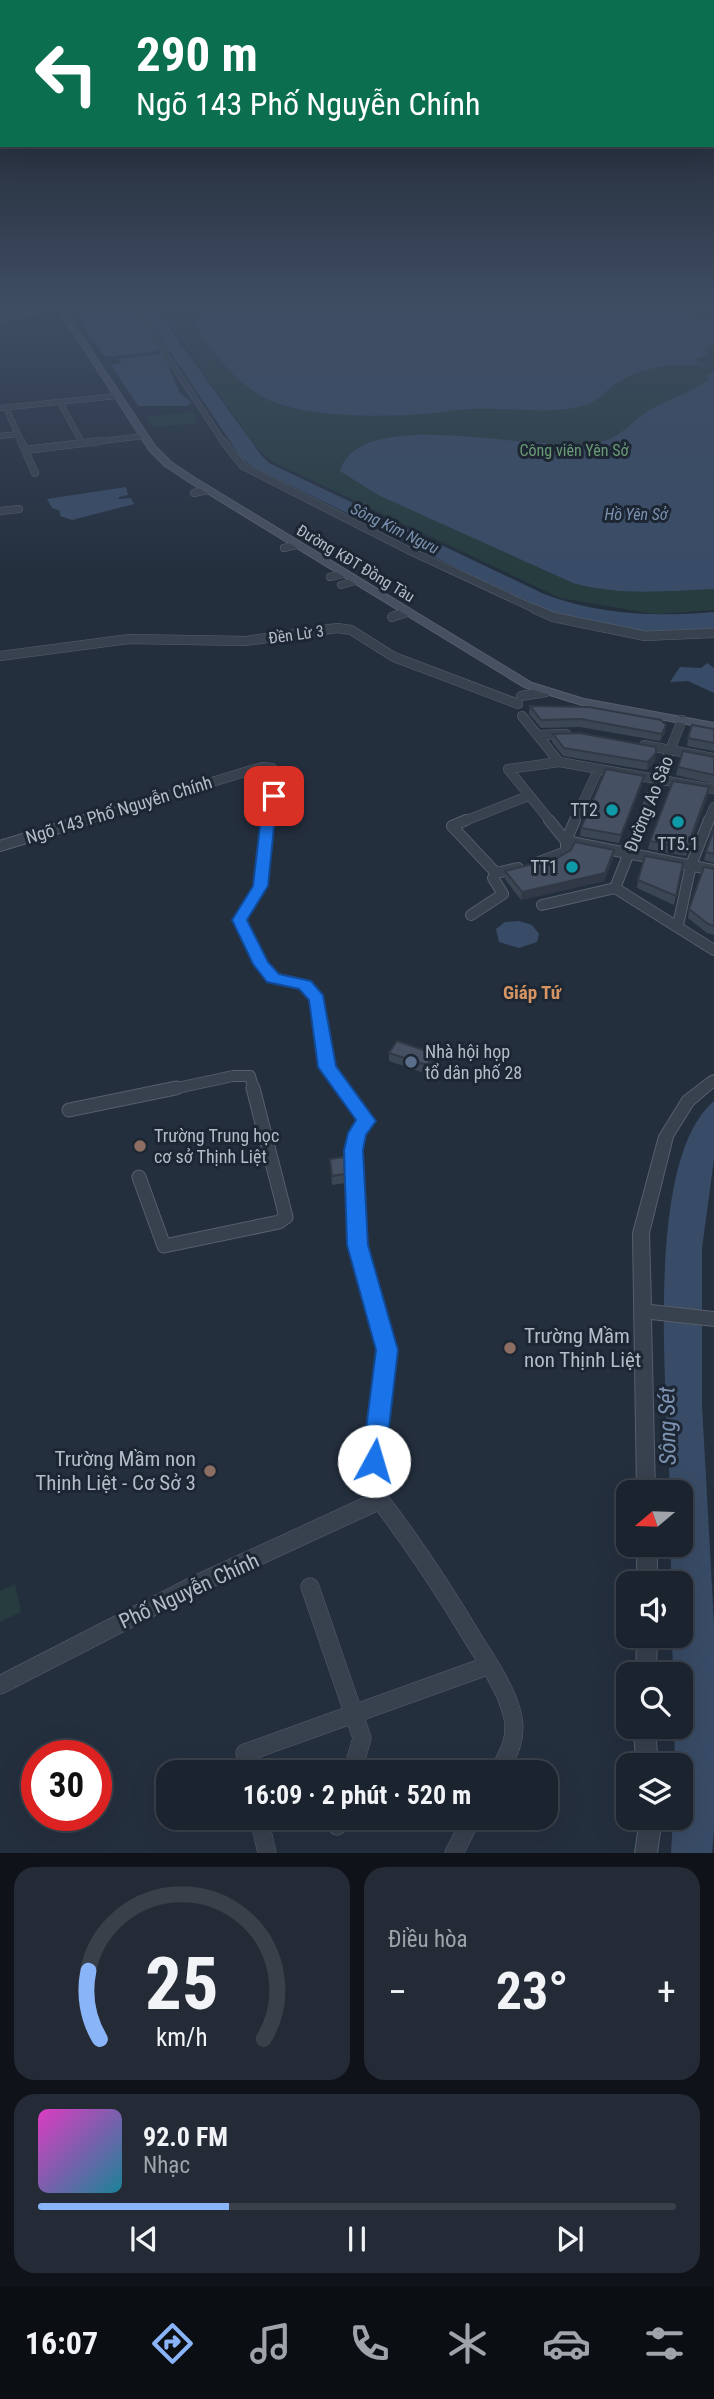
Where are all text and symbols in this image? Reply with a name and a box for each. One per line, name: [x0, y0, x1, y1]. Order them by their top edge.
text: 290 m: [136, 26, 258, 83]
icon: left: [21, 28, 112, 119]
text: Ngõ 143 Phố Nguyễn Chính: [136, 85, 480, 123]
park label: Công viên Yên Sở: [519, 441, 629, 460]
water label: Sông Kim Ngưu: [348, 499, 442, 558]
water label: Hồ Yên Sở: [605, 505, 669, 524]
street label: Đường KĐT Đồng Tàu: [293, 521, 418, 606]
street label: Đền Lừ 3: [267, 621, 325, 648]
street label: Đường Ao Sào: [620, 753, 677, 855]
pin: [244, 766, 304, 826]
street label: Ngõ 143 Phố Nguyễn Chính: [23, 771, 215, 848]
icon: arrive: [255, 777, 293, 815]
place label: TT2: [570, 799, 598, 820]
marker: TT2: [604, 802, 620, 818]
marker: TT5.1: [670, 814, 686, 830]
place label: TT5.1: [657, 833, 699, 854]
place label: TT1: [530, 856, 558, 877]
marker: TT1: [564, 859, 580, 875]
district label: Giáp Tứ: [503, 981, 562, 1004]
place label: Nhà hội họp tổ dân phố 28: [425, 1041, 522, 1083]
marker: Nhà hội họp tổ dân phố 28: [403, 1054, 419, 1070]
place label: Trường Trung học cơ sở Thịnh Liệt: [154, 1125, 279, 1167]
marker: Trường Trung học cơ sở Thịnh Liệt: [132, 1138, 148, 1154]
place label: Trường Mầm non Thịnh Liệt: [524, 1324, 641, 1372]
marker: Trường Mầm non Thịnh Liệt: [502, 1340, 518, 1356]
water label: Sông Sét: [653, 1386, 682, 1465]
position arrow: [337, 1424, 411, 1498]
place label: Trường Mầm non Thịnh Liệt - Cơ Sở 3: [35, 1447, 196, 1495]
marker: Trường Mầm non Thịnh Liệt - Cơ Sở 3: [202, 1463, 218, 1479]
north arrow: [616, 1480, 693, 1558]
map controls: [616, 1480, 693, 1830]
street label: Phố Nguyễn Chính: [115, 1548, 263, 1634]
button: sound: [616, 1571, 693, 1648]
button: search: [616, 1662, 693, 1739]
speed limit sign: 30: [21, 1740, 112, 1831]
button: layers: [616, 1753, 693, 1830]
text: 16:09 · 2 phút · 520 m: [243, 1780, 471, 1810]
text: Điều hòa: [388, 1926, 468, 1953]
text: 25: [145, 1942, 219, 2028]
text: 23°: [496, 1961, 568, 2022]
text: −: [388, 1970, 407, 2014]
text: +: [657, 1970, 676, 2014]
text: km/h: [156, 2023, 208, 2052]
text: 92.0 FM: [143, 2122, 228, 2152]
text: Nhạc: [143, 2152, 190, 2179]
icon: previous: [125, 2220, 163, 2258]
icon: pause: [338, 2220, 376, 2258]
icon: next: [551, 2220, 589, 2258]
icon: directions: [148, 2319, 197, 2368]
icon: music: [246, 2319, 295, 2368]
icon: phone: [345, 2319, 394, 2368]
icon: climate: [443, 2319, 492, 2368]
icon: car: [542, 2319, 591, 2368]
icon: filters: [640, 2319, 689, 2368]
text: 16:07: [25, 2324, 98, 2362]

